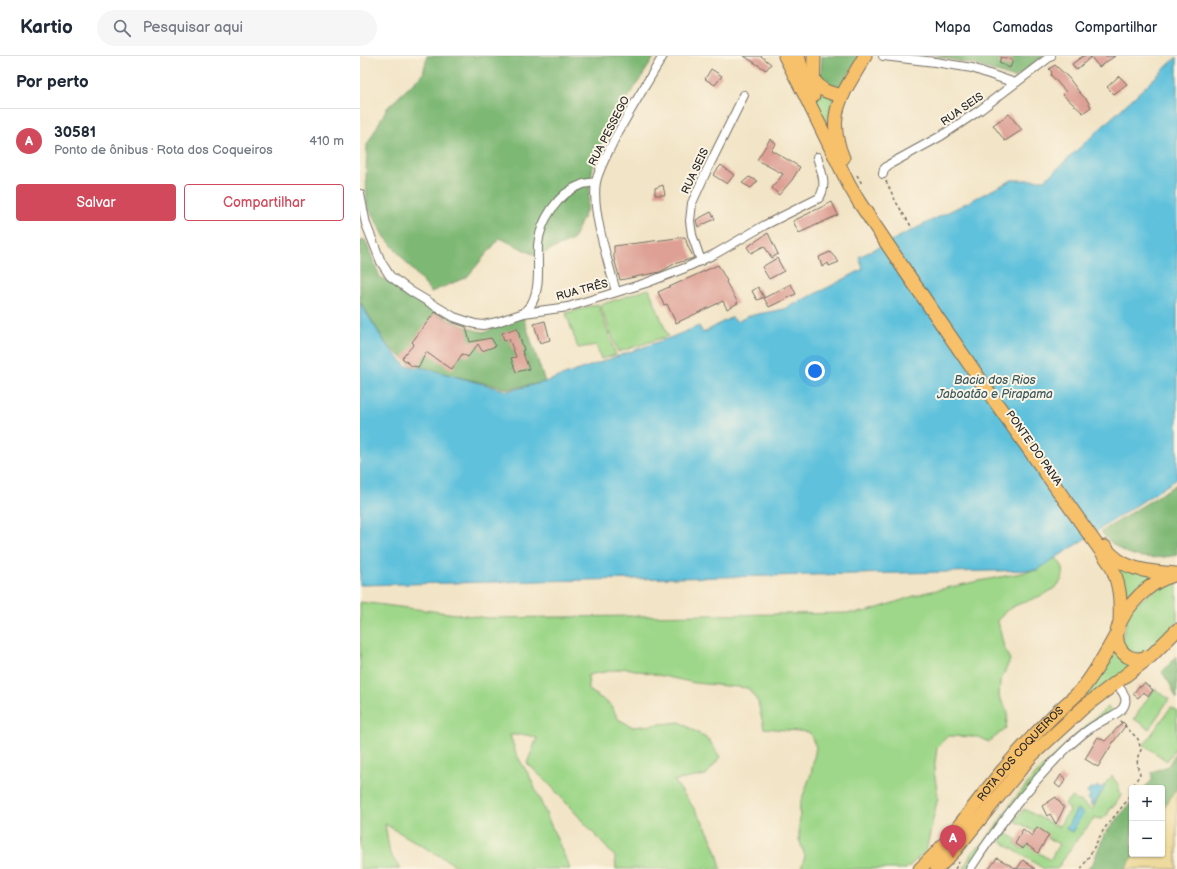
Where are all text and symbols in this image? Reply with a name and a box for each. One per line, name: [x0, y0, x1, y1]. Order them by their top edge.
search box: [97, 10, 377, 46]
text: Kartio: [20, 16, 73, 39]
icon: search: [111, 17, 133, 39]
text: Pesquisar aqui: [143, 18, 243, 37]
text: Mapa: [935, 19, 971, 36]
text: Camadas: [993, 19, 1053, 36]
text: Compartilhar: [1075, 19, 1157, 36]
text: Por perto: [16, 72, 89, 92]
street label: RUA SEIS: [938, 89, 986, 128]
street label: RUA PESSEGO: [586, 94, 632, 168]
text: 30581: [54, 123, 96, 142]
text: A: [25, 133, 33, 149]
text: 410 m: [309, 133, 344, 149]
text: Ponto de ônibus · Rota dos Coqueiros: [54, 142, 273, 158]
street label: RUA SEIS: [679, 146, 711, 196]
button: Salvar: [16, 184, 176, 221]
button: Compartilhar: [184, 184, 344, 221]
street label: RUA TRÊS: [554, 276, 610, 303]
your location: [805, 361, 825, 381]
water label: Bacia dos Rios Jaboatão e Pirapama: [936, 373, 1053, 402]
street label: PONTE DO PAIVA: [1003, 408, 1065, 488]
street label: ROTA DOS COQUEIROS: [974, 703, 1066, 803]
map controls: [1129, 785, 1165, 857]
button: +: [1129, 785, 1165, 821]
button: −: [1129, 821, 1165, 857]
pin: A: [940, 825, 966, 858]

